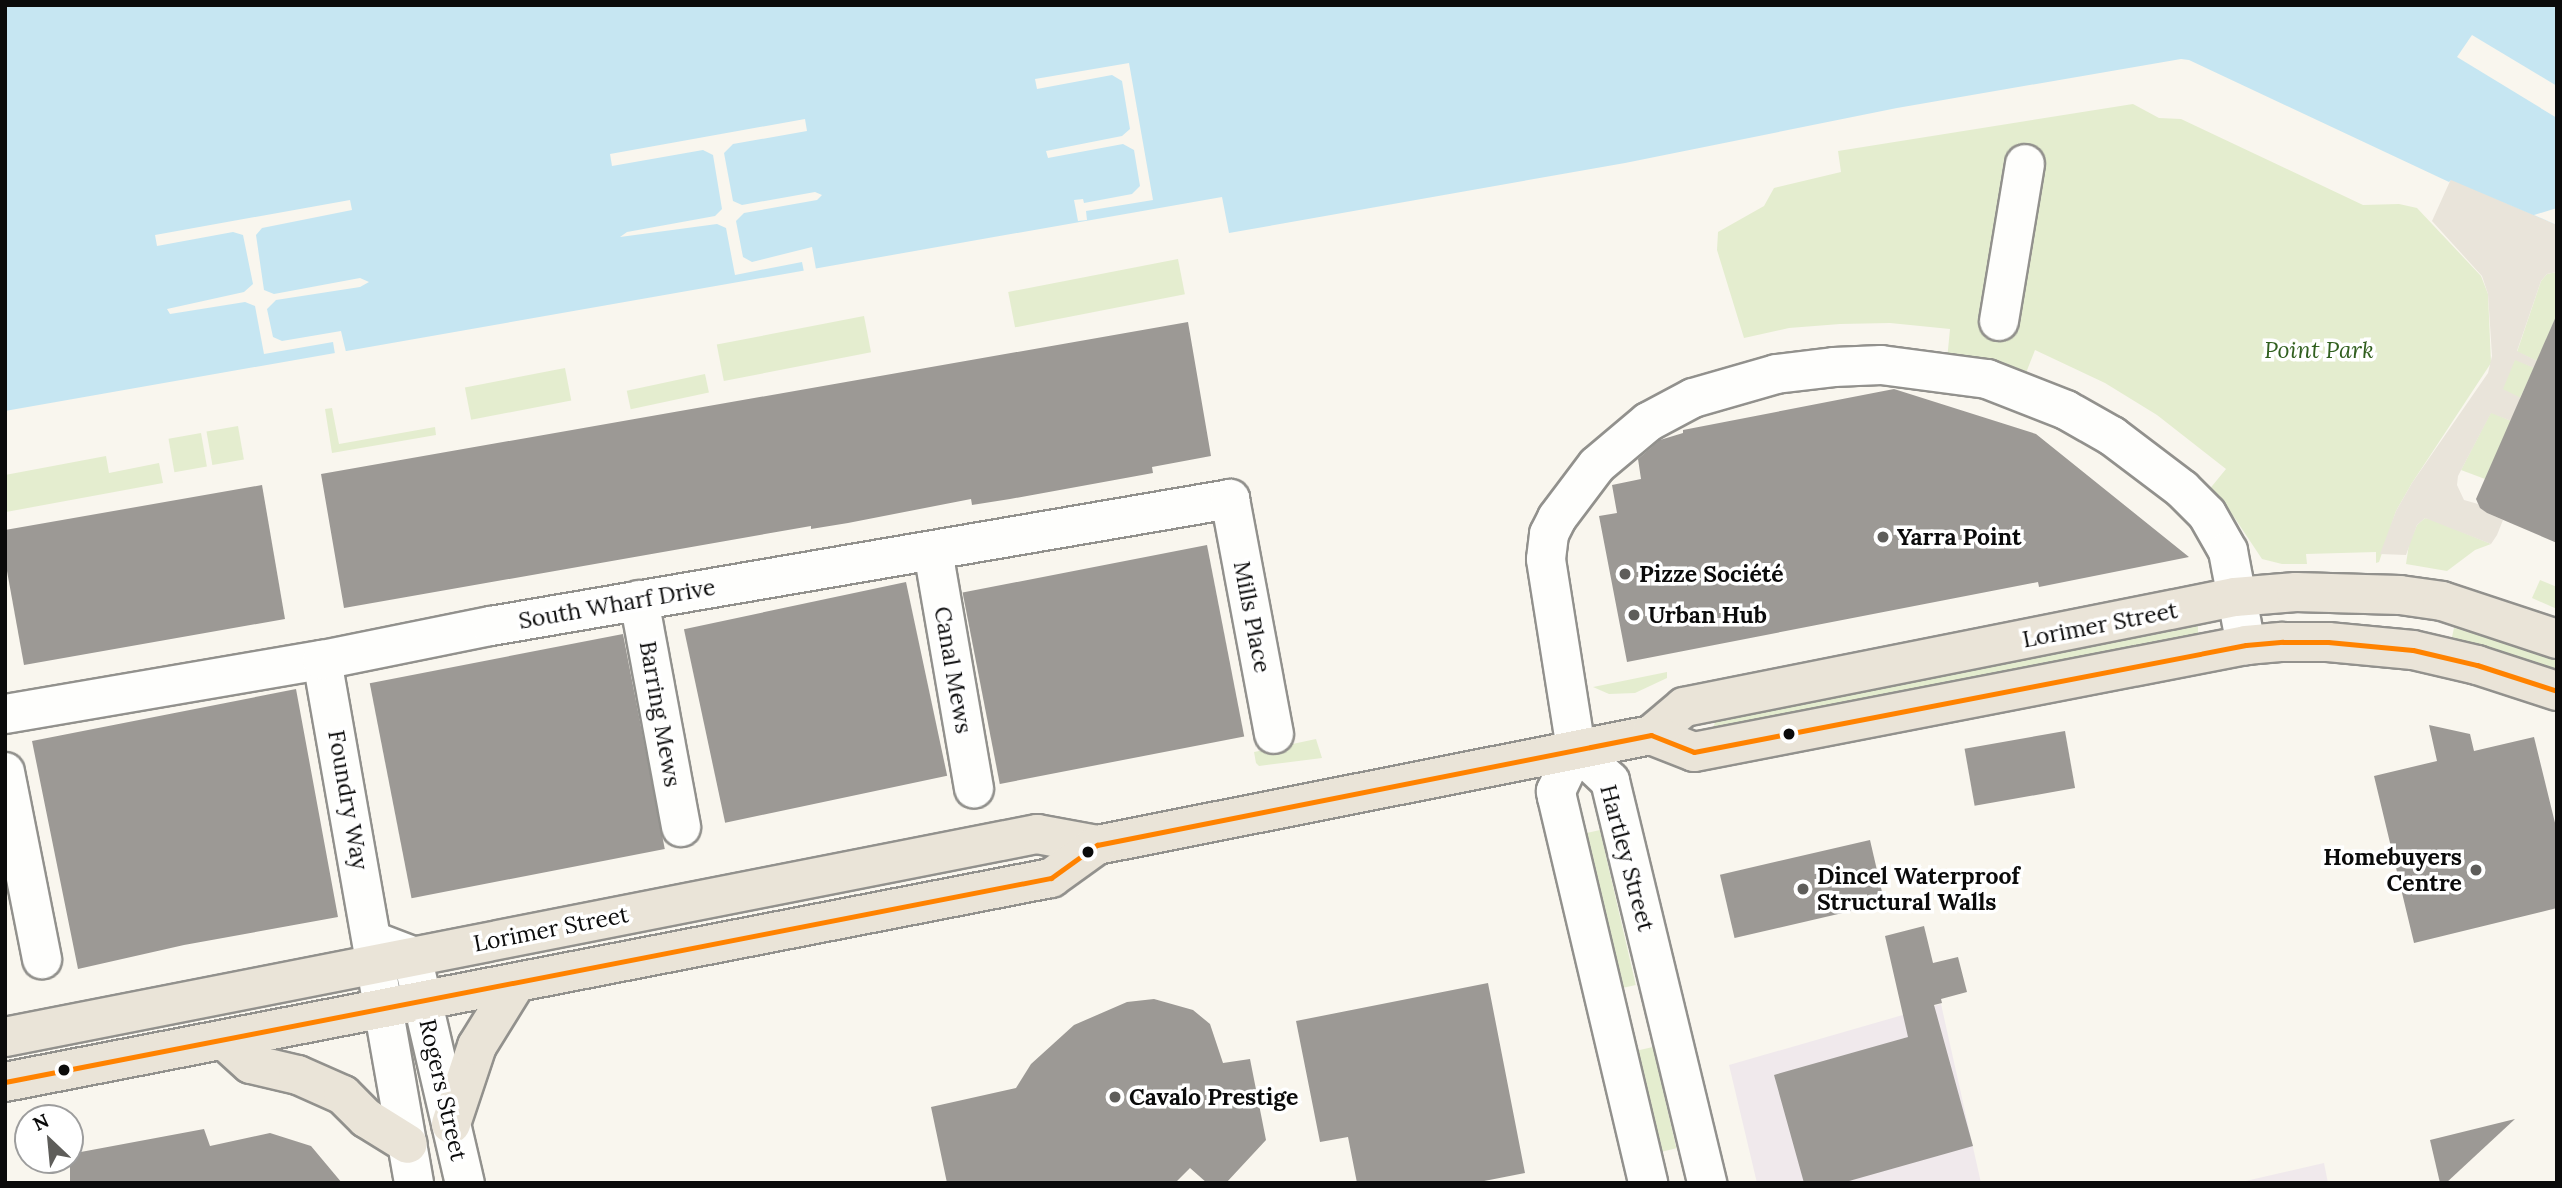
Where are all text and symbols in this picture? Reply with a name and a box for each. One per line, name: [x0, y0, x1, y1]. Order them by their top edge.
park label: Point Park: [2264, 336, 2374, 364]
place label: Yarra Point: [1897, 523, 2021, 551]
marker: Yarra Point: [1875, 529, 1891, 545]
street label: Mills Place: [1228, 559, 1276, 675]
place label: Pizze Société: [1639, 560, 1784, 588]
marker: Pizze Société: [1617, 566, 1633, 582]
street label: South Wharf Drive: [516, 573, 718, 635]
street label: Lorimer Street: [2020, 596, 2180, 654]
place label: Urban Hub: [1648, 601, 1767, 629]
street label: Canal Mews: [928, 604, 978, 736]
marker: Urban Hub: [1626, 607, 1642, 623]
street label: Barring Mews: [634, 639, 686, 789]
unlabelled marker: [1782, 727, 1796, 741]
street label: Foundry Way: [322, 728, 374, 872]
street label: Hartley Street: [1594, 782, 1660, 934]
place label: Homebuyers Centre: [2323, 843, 2462, 897]
unlabelled marker: [1081, 845, 1095, 859]
place label: Dincel Waterproof Structural Walls: [1817, 862, 2020, 916]
marker: Homebuyers Centre: [2468, 862, 2484, 878]
marker: Dincel Waterproof Structural Walls: [1795, 881, 1811, 897]
street label: Lorimer Street: [471, 900, 631, 958]
street label: Rogers Street: [413, 1016, 473, 1164]
unlabelled marker: [57, 1063, 71, 1077]
place label: Cavalo Prestige: [1129, 1083, 1298, 1111]
marker: Cavalo Prestige: [1107, 1089, 1123, 1105]
north arrow: [14, 1104, 84, 1174]
text: N: [29, 1108, 53, 1136]

